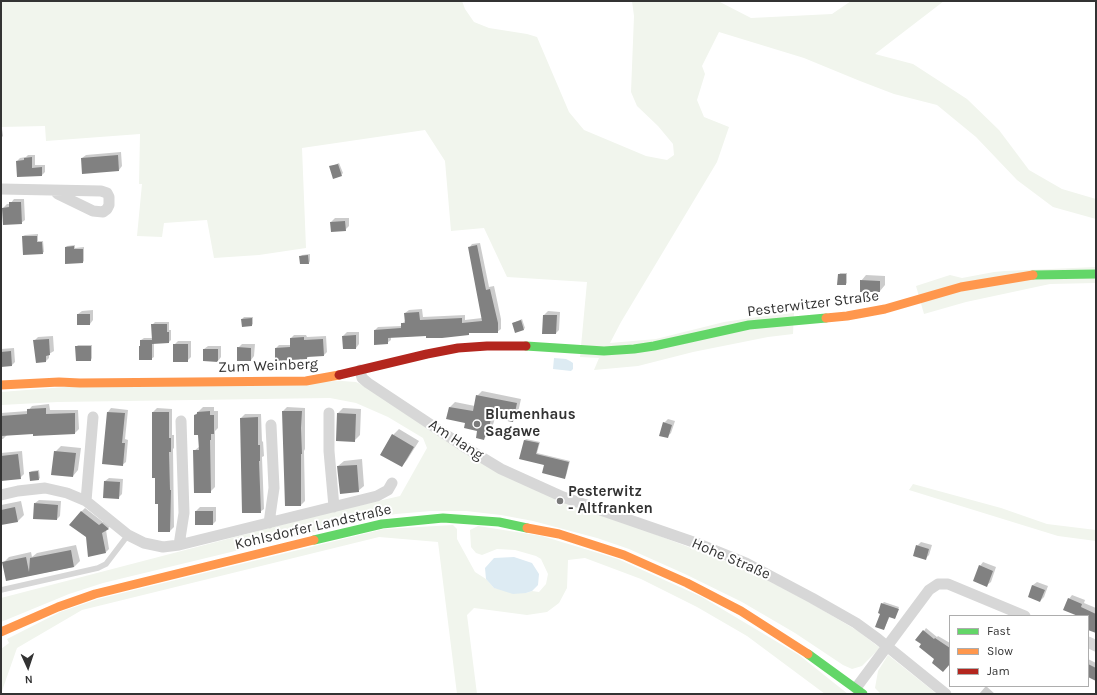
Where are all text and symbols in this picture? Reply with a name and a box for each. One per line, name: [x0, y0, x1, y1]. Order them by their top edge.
street label: Pesterwitzer Straße: [746, 287, 880, 321]
street label: Zum Weinberg: [218, 355, 318, 377]
place label: Blumenhaus Sagawe: [485, 406, 576, 441]
street label: Am Hang: [425, 416, 487, 464]
marker: Blumenhaus Sagawe: [472, 419, 482, 429]
place label: Pesterwitz - Altfranken: [568, 483, 653, 518]
marker: Pesterwitz - Altfranken: [555, 496, 565, 506]
street label: Kohlsdorfer Landstraße: [233, 500, 393, 554]
street label: Hohe Straße: [689, 534, 773, 584]
legend: [949, 615, 1089, 687]
text: Fast: [987, 624, 1010, 638]
text: Slow: [987, 644, 1013, 658]
north arrow: [8, 647, 48, 687]
text: Jam: [987, 664, 1010, 678]
text: N: [24, 673, 33, 686]

